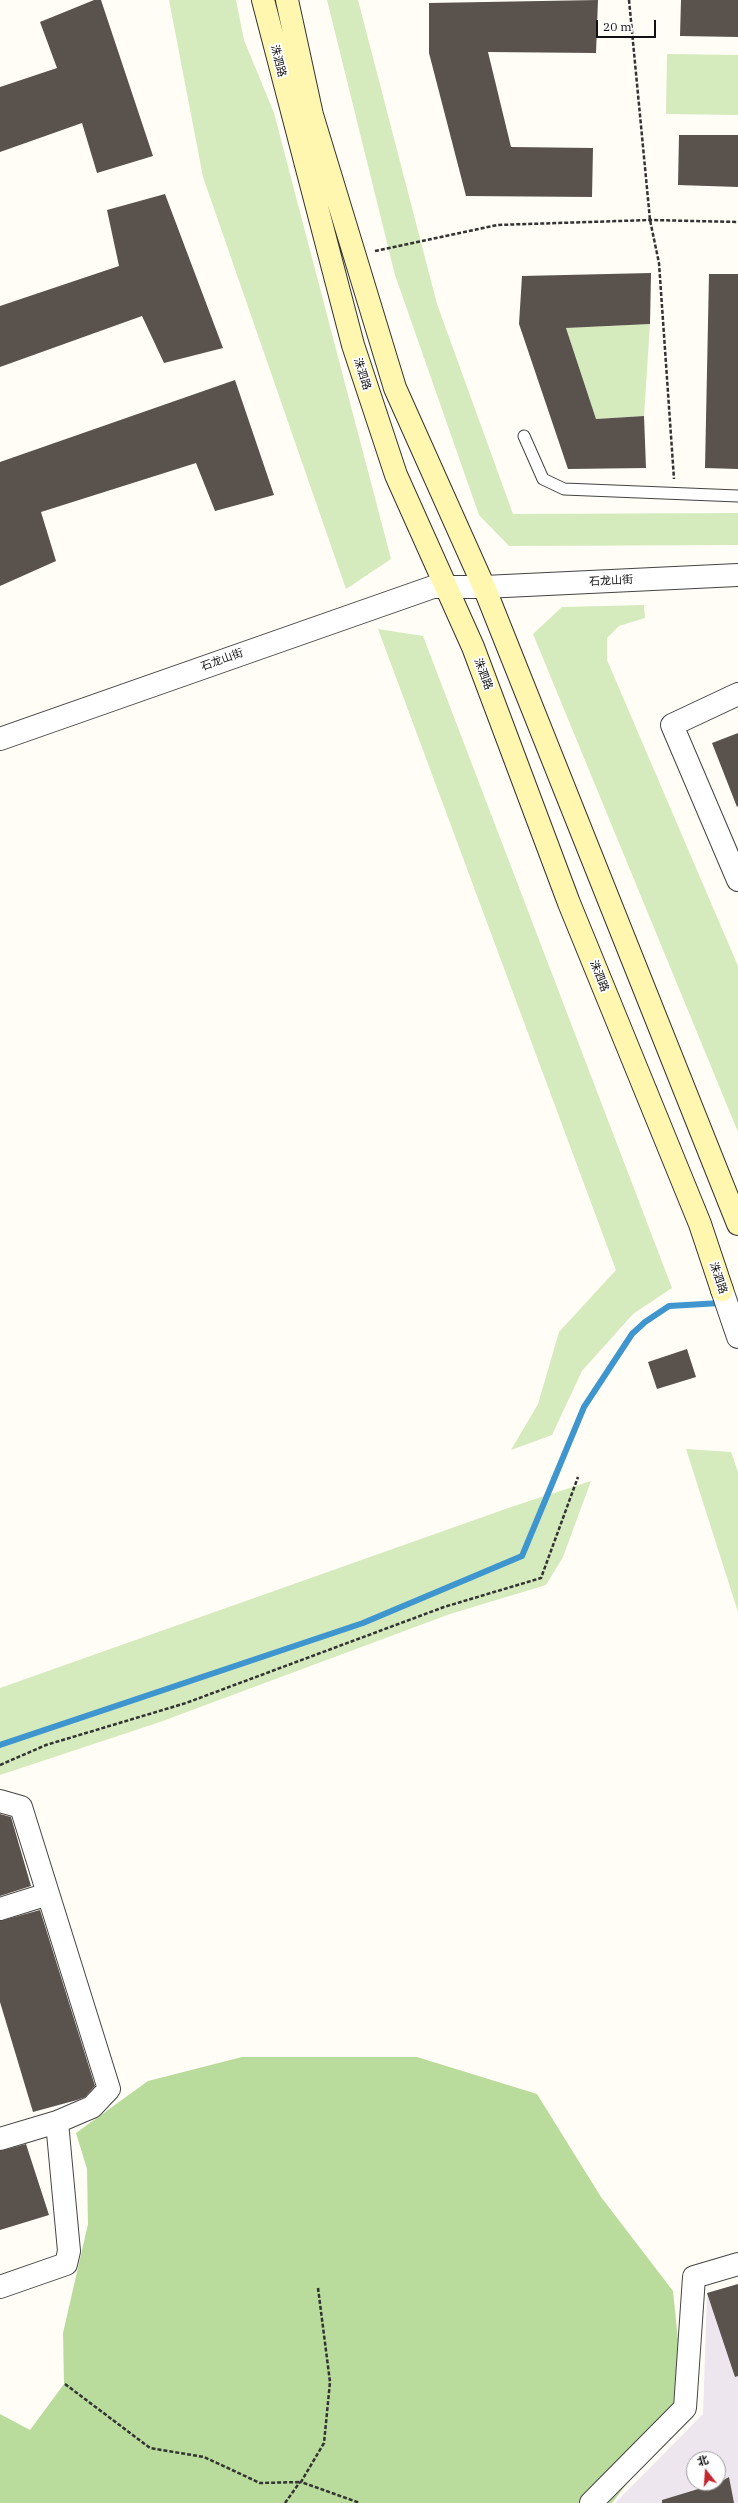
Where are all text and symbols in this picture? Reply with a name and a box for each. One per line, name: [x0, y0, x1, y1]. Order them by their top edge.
scale bar: [598, 12, 658, 38]
text: 20 m: [603, 19, 632, 34]
street label: 洙泗路: [268, 43, 288, 79]
street label: 洙泗路: [351, 356, 373, 392]
street label: 石龙山街: [589, 573, 633, 589]
street label: 石龙山街: [199, 646, 245, 674]
street label: 洙泗路: [471, 656, 495, 692]
street label: 洙泗路: [587, 958, 611, 994]
street label: 洙泗路: [706, 1260, 730, 1296]
north arrow: [686, 2451, 726, 2491]
text: 北: [695, 2452, 710, 2469]

